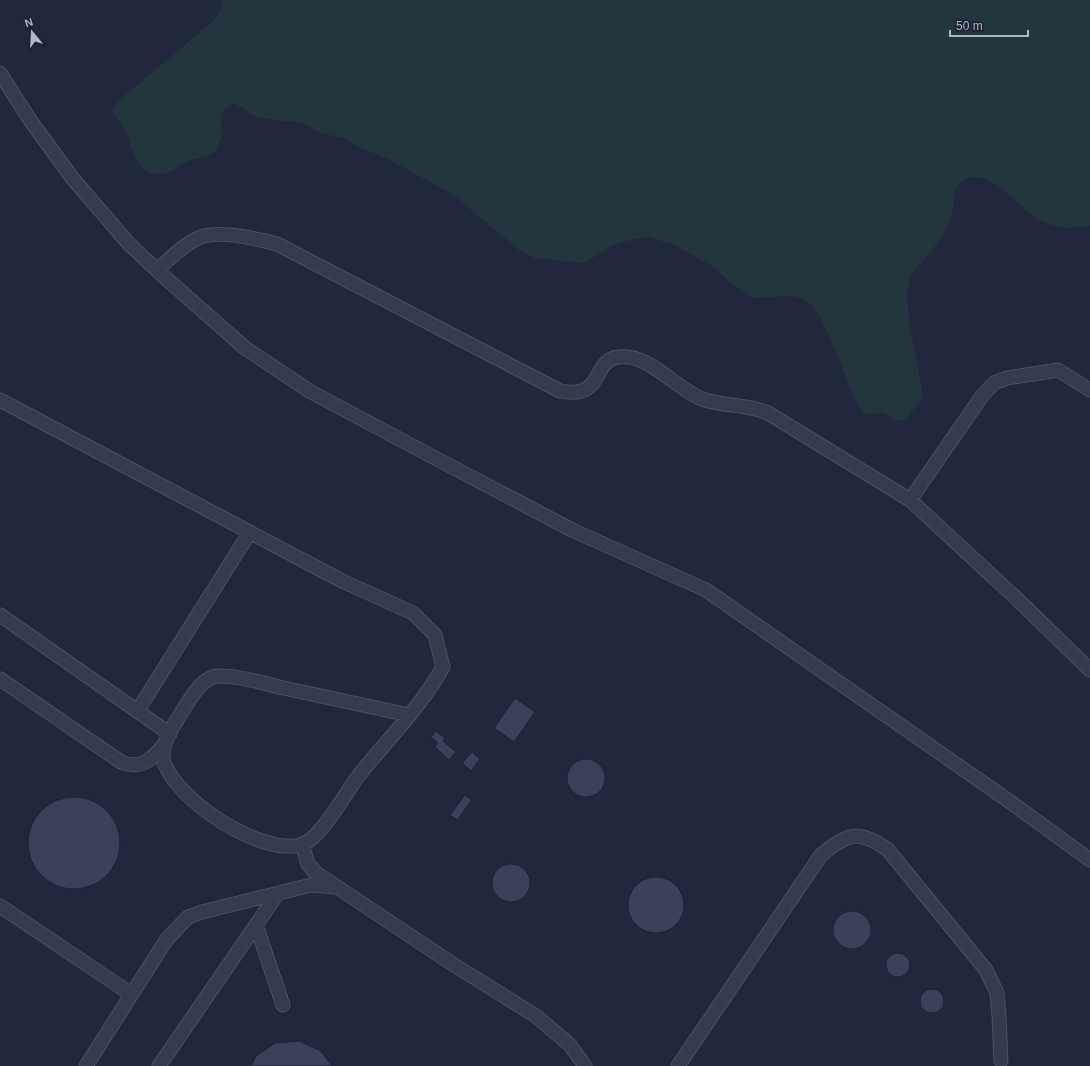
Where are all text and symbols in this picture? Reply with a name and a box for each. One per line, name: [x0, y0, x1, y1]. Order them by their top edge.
north arrow: [12, 12, 52, 52]
scale bar: [950, 12, 1028, 38]
text: N: [23, 16, 35, 29]
text: 50 m: [956, 19, 983, 33]

